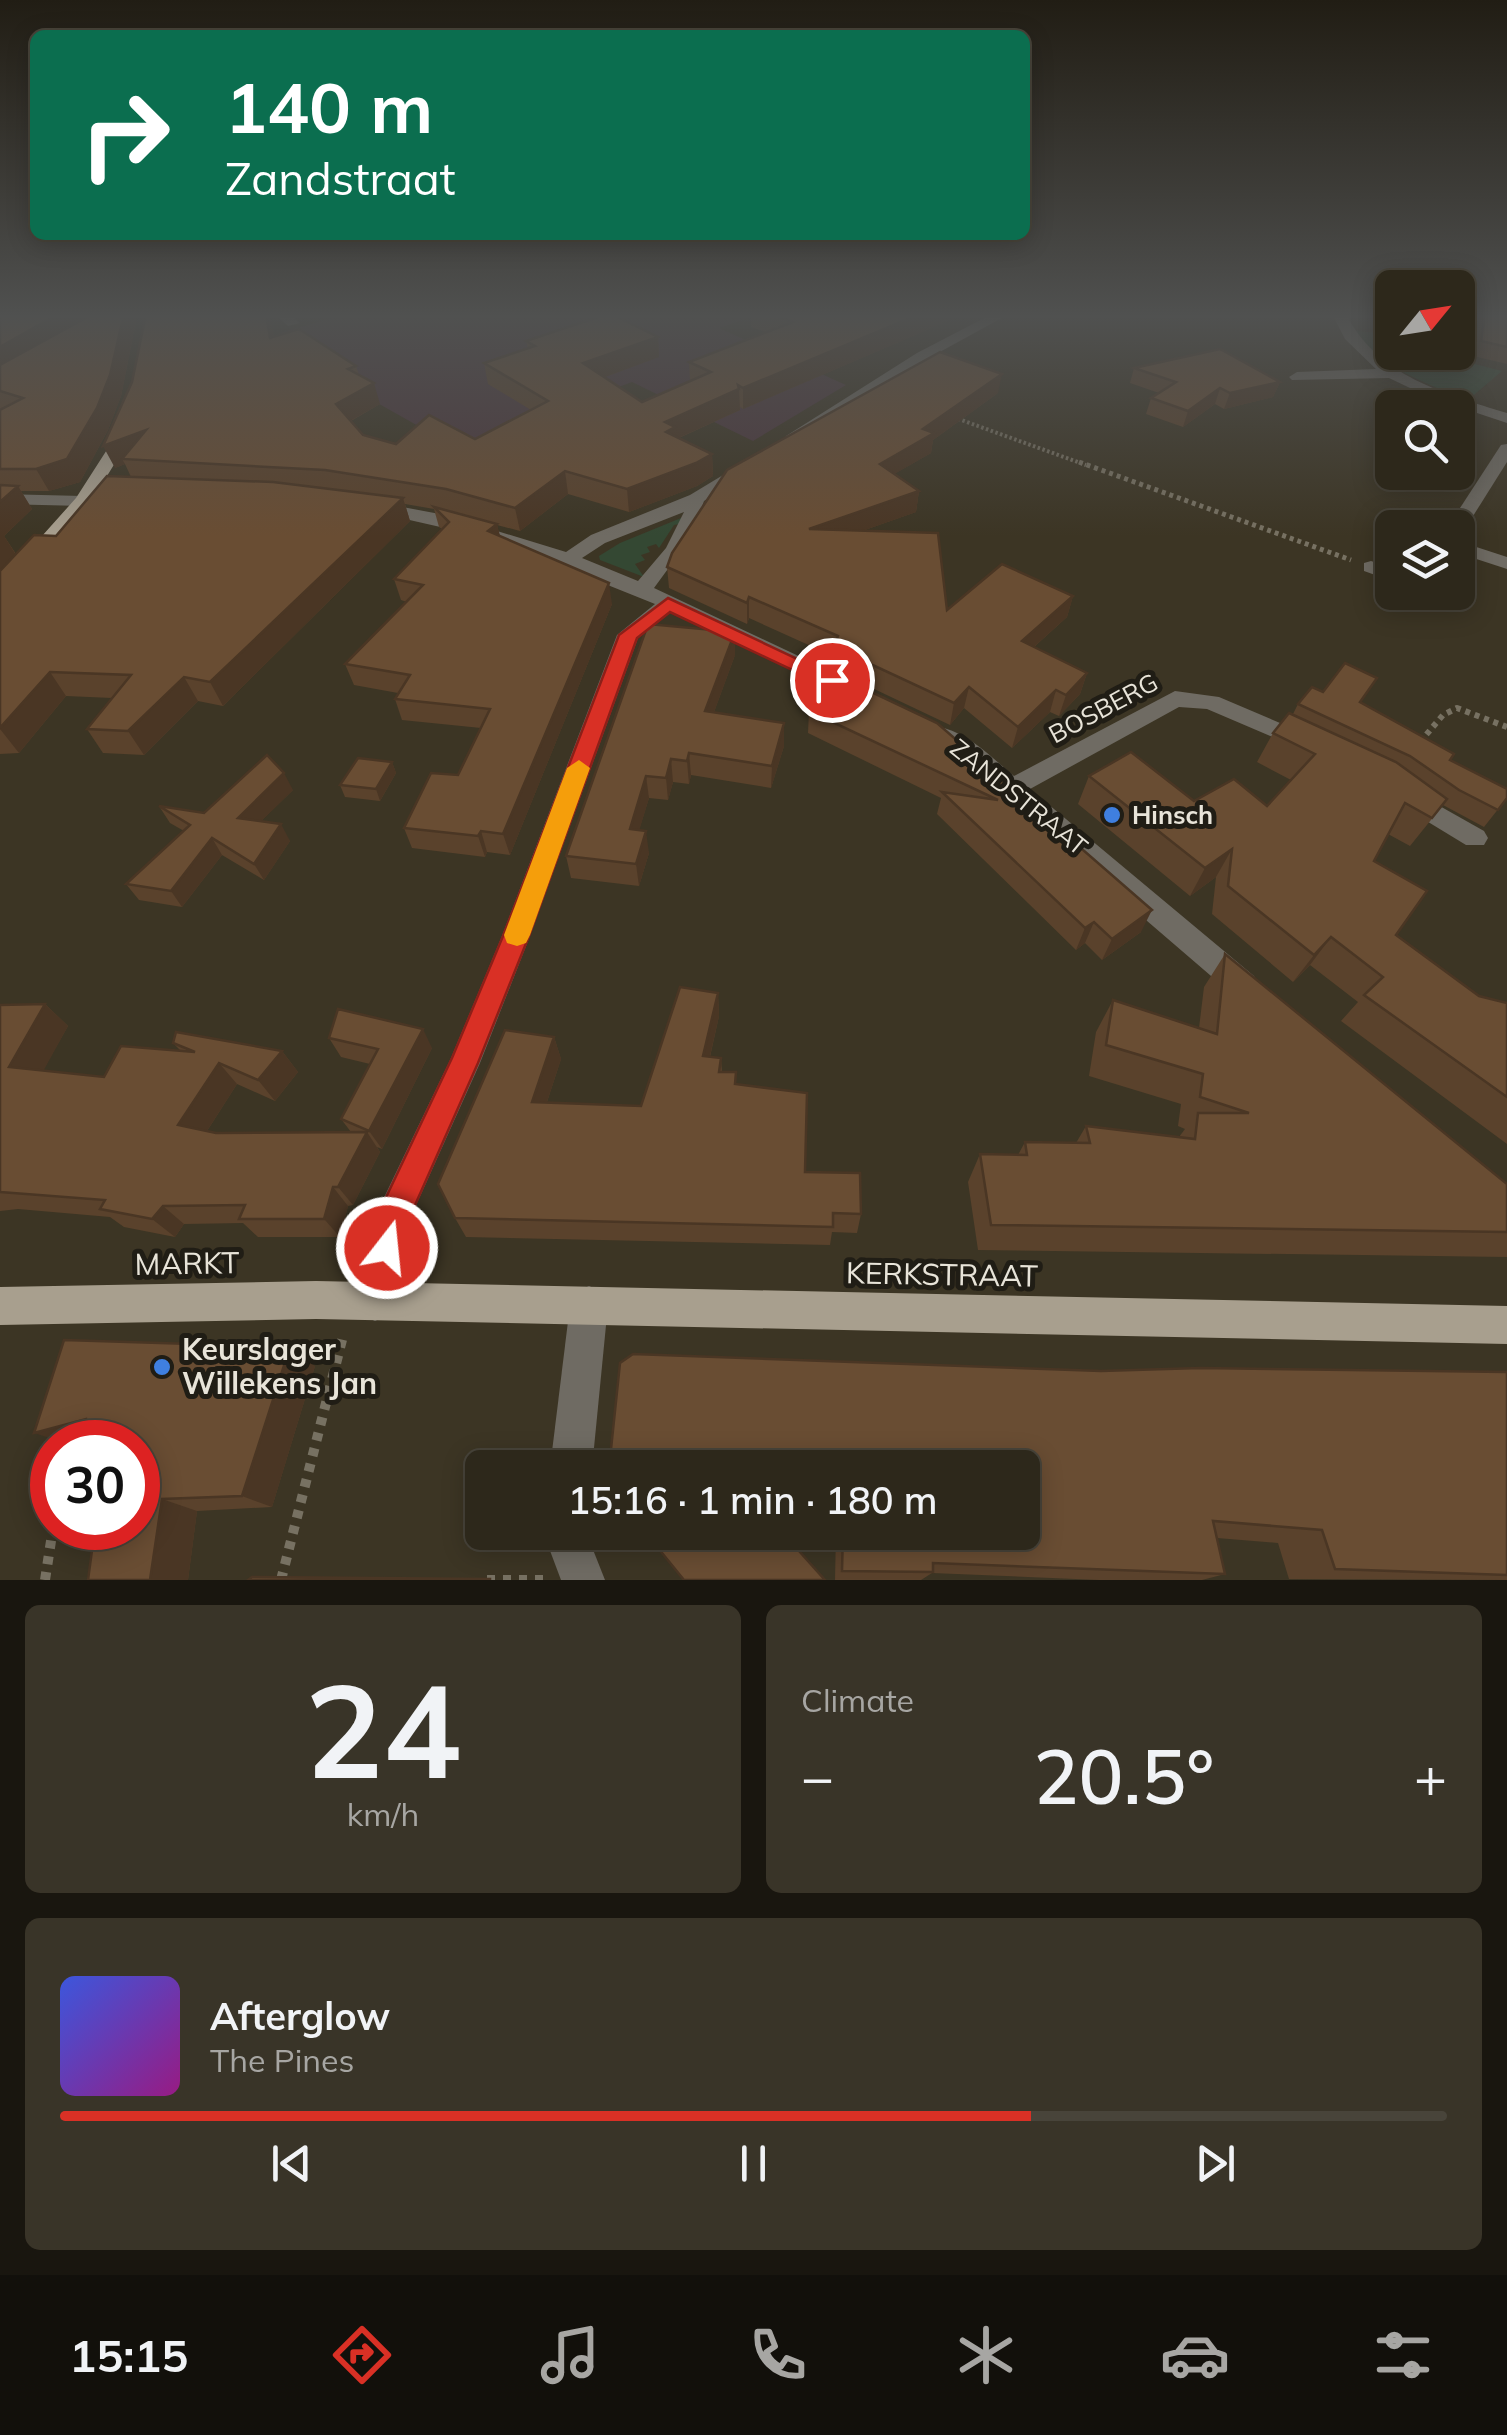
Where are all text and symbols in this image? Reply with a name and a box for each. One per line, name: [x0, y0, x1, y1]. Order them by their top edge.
text: 140 m: [225, 63, 433, 151]
icon: right: [60, 70, 190, 200]
text: Zandstraat: [225, 150, 455, 206]
north arrow: [1375, 270, 1475, 370]
map controls: [1375, 270, 1475, 610]
button: search: [1375, 390, 1475, 490]
button: layers: [1375, 510, 1475, 610]
pin: [790, 638, 875, 723]
icon: arrive: [805, 653, 860, 708]
street label: BOSBERG: [1043, 666, 1163, 749]
street label: ZANDSTRAAT: [944, 732, 1094, 861]
place label: Hinsch: [1132, 799, 1213, 830]
marker: Hinsch: [1101, 804, 1123, 826]
position arrow: [335, 1196, 439, 1300]
street label: MARKT: [134, 1243, 240, 1283]
street label: KERKSTRAAT: [846, 1253, 1039, 1295]
place label: Keurslager Willekens Jan: [182, 1330, 377, 1402]
marker: Keurslager Willekens Jan: [151, 1356, 173, 1378]
speed limit sign: 30: [30, 1420, 160, 1550]
text: 15:16 · 1 min · 180 m: [567, 1476, 938, 1524]
text: 24: [305, 1647, 461, 1811]
text: Climate: [801, 1680, 914, 1720]
text: 20.5°: [1034, 1729, 1214, 1823]
text: −: [801, 1742, 834, 1811]
text: +: [1414, 1742, 1447, 1811]
text: km/h: [347, 1794, 419, 1834]
text: Afterglow: [210, 1992, 390, 2040]
text: The Pines: [210, 2040, 354, 2080]
icon: previous: [264, 2136, 319, 2191]
icon: pause: [726, 2136, 781, 2191]
icon: next: [1188, 2136, 1243, 2191]
icon: directions: [327, 2320, 397, 2390]
icon: music: [535, 2320, 605, 2390]
icon: phone: [743, 2320, 813, 2390]
icon: climate: [951, 2320, 1021, 2390]
icon: car: [1160, 2320, 1230, 2390]
icon: filters: [1368, 2320, 1438, 2390]
text: 15:15: [69, 2327, 188, 2383]

